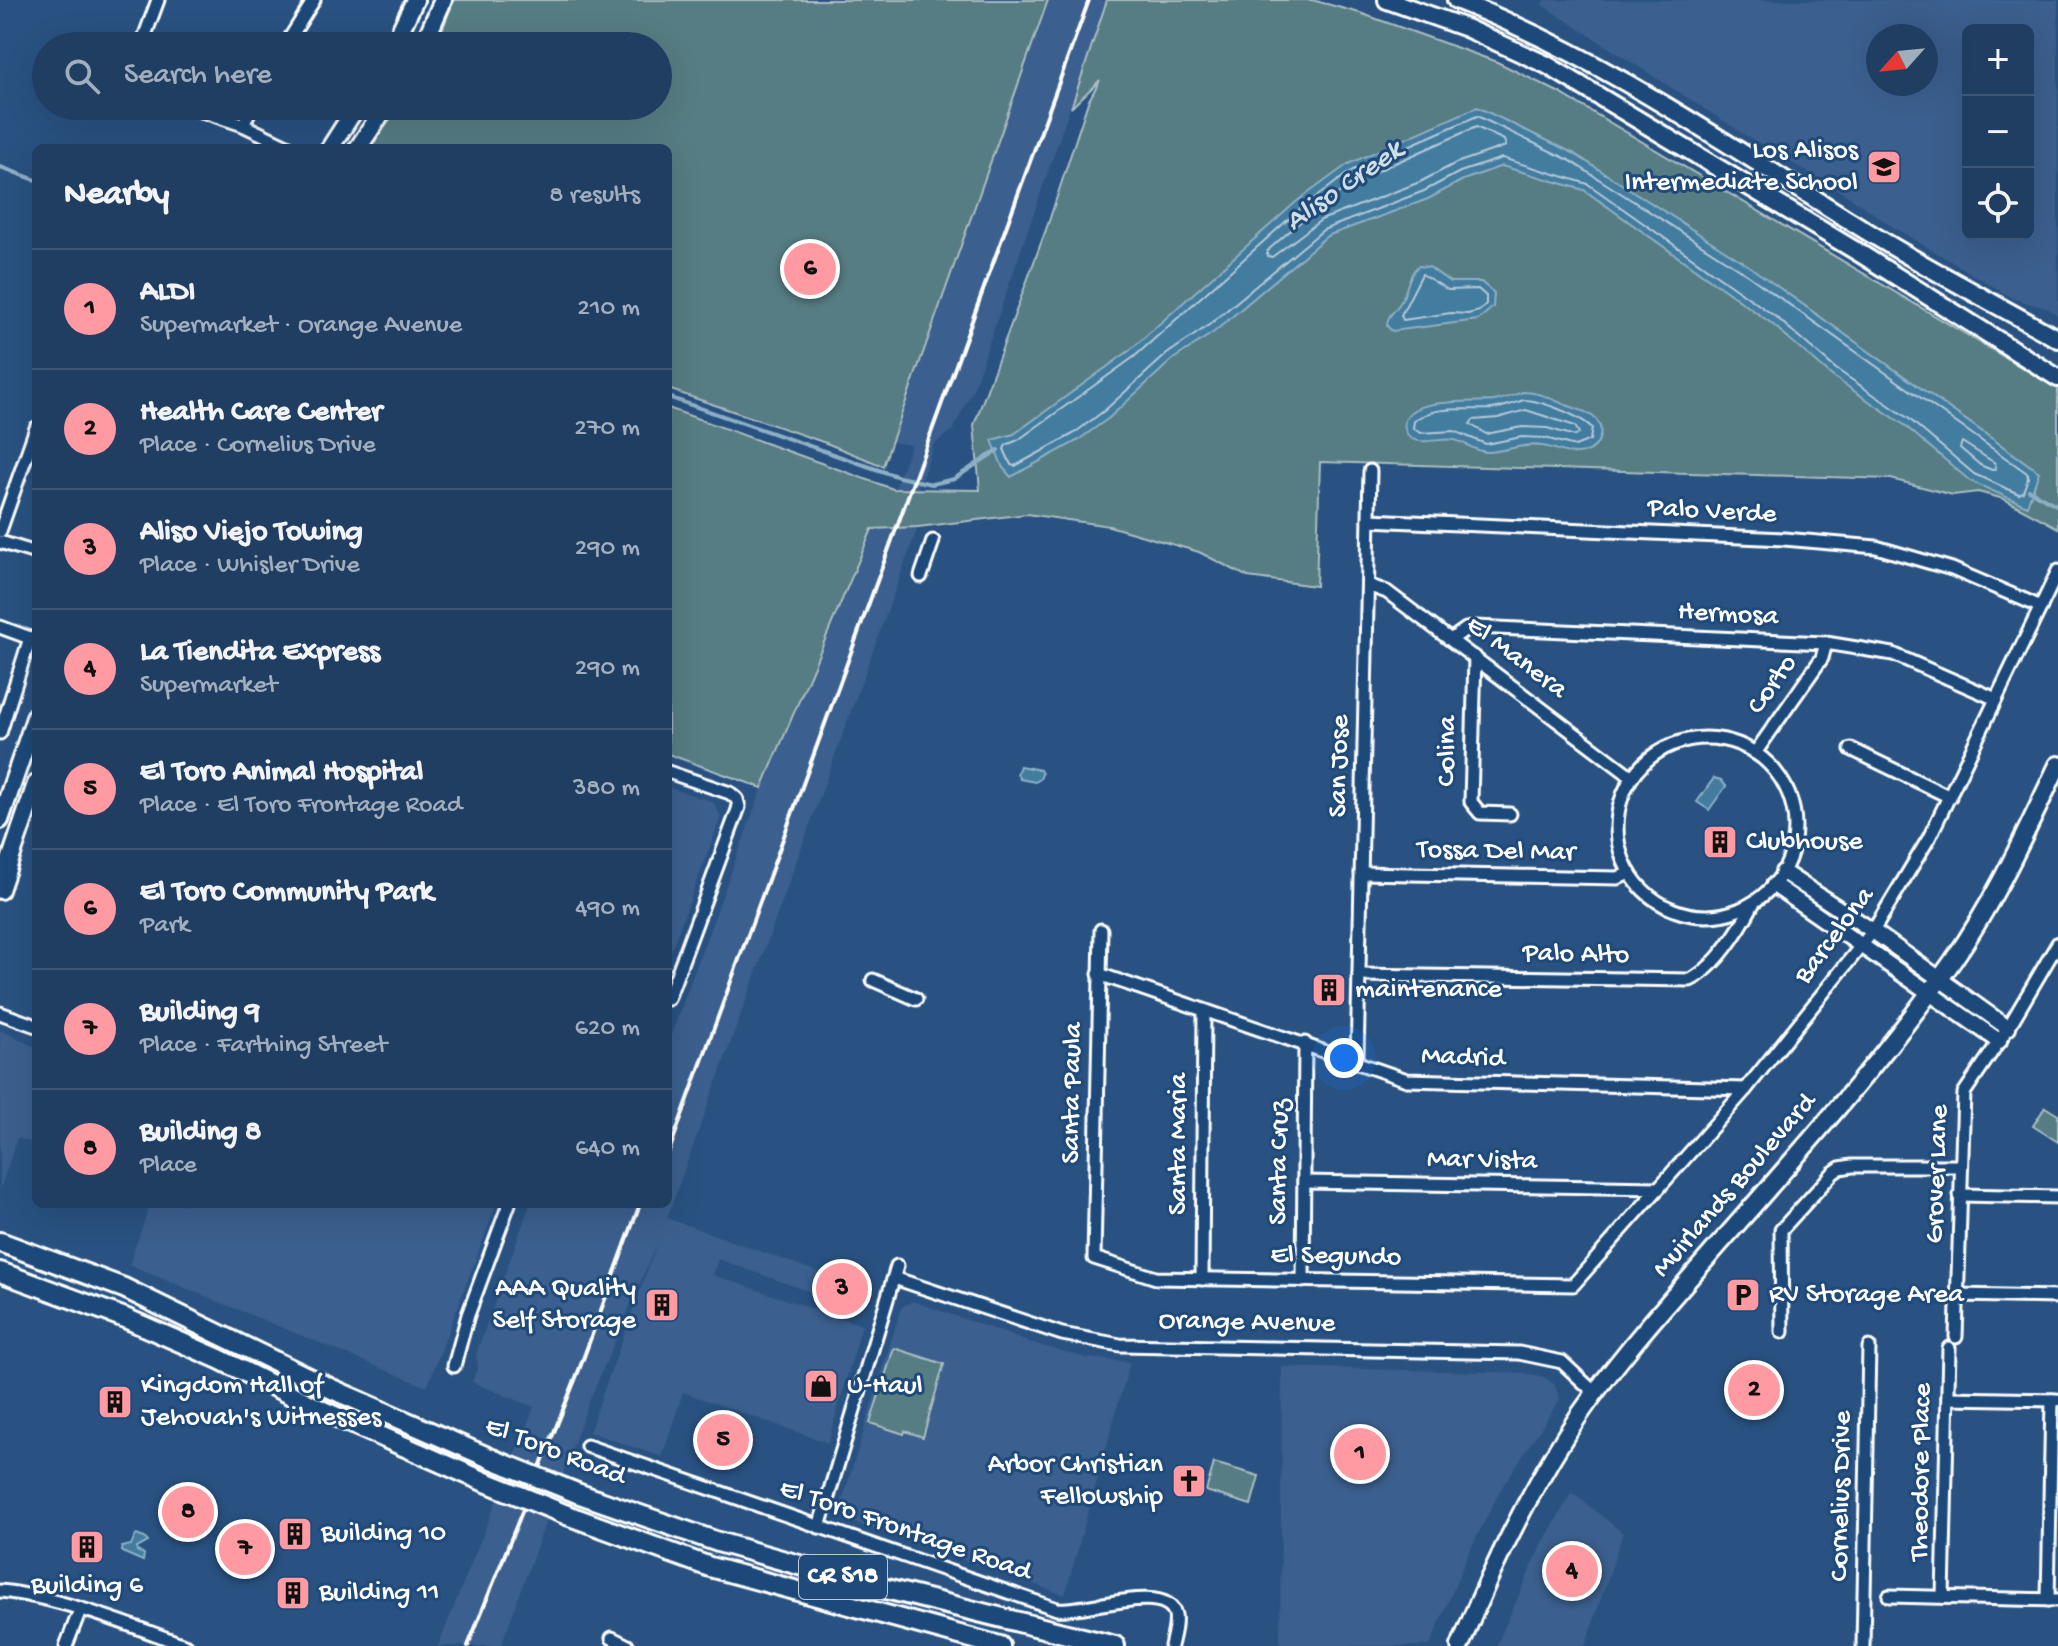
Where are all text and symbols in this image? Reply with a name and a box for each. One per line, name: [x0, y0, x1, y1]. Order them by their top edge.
north arrow: [1866, 24, 1938, 96]
map controls: [1962, 24, 2034, 240]
button: +: [1962, 24, 2034, 96]
search box: [32, 32, 672, 120]
icon: search: [60, 54, 104, 98]
text: Search here: [124, 59, 272, 94]
button: −: [1962, 96, 2034, 168]
water label: Aliso Creek: [1279, 132, 1413, 240]
place label: Los Alisos Intermediate School: [1625, 135, 1859, 200]
school or university icon: Los Alisos Intermediate School: [1865, 148, 1903, 186]
button: locate: [1962, 168, 2034, 240]
text: Nearby: [64, 176, 169, 216]
text: 8 results: [549, 181, 640, 212]
pin: 6: [784, 239, 836, 299]
text: ALDI: [140, 276, 195, 311]
text: 1: [85, 294, 95, 325]
text: 210 m: [577, 294, 640, 325]
text: Supermarket · Orange Avenue: [140, 311, 462, 342]
text: Health Care Center: [140, 396, 382, 431]
text: 2: [84, 414, 96, 445]
text: 270 m: [574, 414, 640, 445]
text: Place · Cornelius Drive: [140, 431, 376, 462]
street label: Palo Verde: [1646, 492, 1778, 532]
text: Aliso Viejo Towing: [140, 516, 363, 551]
text: 3: [83, 534, 97, 565]
text: 290 m: [575, 534, 640, 565]
text: Place · Whisler Drive: [140, 551, 360, 582]
street label: Hermosa: [1677, 596, 1781, 634]
street label: El Manera: [1459, 609, 1574, 708]
text: La Tiendita Express: [140, 636, 380, 671]
street label: Corto: [1741, 649, 1805, 721]
text: 4: [84, 654, 96, 685]
text: 290 m: [575, 654, 640, 685]
text: Supermarket: [140, 671, 277, 702]
street label: San Jose: [1323, 714, 1357, 818]
street label: Colina: [1431, 714, 1465, 787]
text: El Toro Animal Hospital: [140, 756, 423, 791]
text: 5: [83, 774, 97, 805]
text: 380 m: [573, 774, 640, 805]
text: Place · El Toro Frontage Road: [140, 791, 462, 822]
building icon: Clubhouse: [1701, 823, 1739, 861]
place label: Clubhouse: [1746, 826, 1863, 859]
street label: Tossa Del Mar: [1414, 834, 1578, 870]
text: El Toro Community Park: [140, 876, 433, 911]
street label: Barcelona: [1787, 880, 1883, 992]
text: 6: [83, 894, 97, 925]
text: 490 m: [575, 894, 640, 925]
text: Park: [140, 911, 190, 942]
street label: Palo Alto: [1521, 938, 1630, 972]
building icon: maintenance: [1310, 971, 1348, 1009]
place label: maintenance: [1355, 974, 1502, 1007]
text: Building 9: [140, 996, 260, 1031]
text: 7: [83, 1014, 97, 1045]
text: 620 m: [575, 1014, 640, 1045]
street label: Santa Paula: [1055, 1021, 1091, 1164]
text: Place · Farthing Street: [140, 1031, 387, 1062]
your location: [1324, 1038, 1364, 1078]
street label: Madrid: [1421, 1040, 1508, 1076]
street label: Santa Maria: [1163, 1072, 1196, 1215]
street label: Muirlands Boulevard: [1646, 1085, 1826, 1285]
street label: Santa Cruz: [1262, 1097, 1298, 1225]
street label: Grover Lane: [1919, 1103, 1957, 1244]
text: Building 8: [140, 1116, 261, 1151]
text: 8: [83, 1134, 97, 1165]
text: 640 m: [575, 1134, 640, 1165]
street label: Mar Vista: [1426, 1144, 1539, 1178]
text: Place: [140, 1151, 197, 1182]
street label: El Segundo: [1270, 1239, 1402, 1275]
pin: 3: [816, 1259, 868, 1319]
place label: AAA Quality Self Storage: [492, 1273, 637, 1338]
parking icon: RV Storage Area: [1724, 1276, 1762, 1314]
place label: RV Storage Area: [1769, 1279, 1965, 1312]
building icon: AAA Quality Self Storage: [643, 1286, 681, 1324]
street label: Orange Avenue: [1158, 1305, 1336, 1341]
pin: 2: [1728, 1360, 1780, 1420]
shop icon: U-Haul: [802, 1367, 840, 1405]
place label: Kingdom Hall of Jehovah's Witnesses: [141, 1370, 382, 1435]
place label: U-Haul: [847, 1370, 923, 1403]
street label: Theodore Place: [1904, 1382, 1940, 1563]
building icon: Kingdom Hall of Jehovah's Witnesses: [96, 1383, 134, 1421]
street label: El Toro Road: [480, 1410, 632, 1495]
pin: 5: [697, 1410, 749, 1470]
street label: Cornelius Drive: [1824, 1410, 1860, 1582]
pin: 1: [1334, 1424, 1386, 1484]
place label: Arbor Christian Fellowship: [988, 1449, 1164, 1514]
church icon: Arbor Christian Fellowship: [1170, 1462, 1208, 1500]
street label: El Toro Frontage Road: [775, 1472, 1038, 1590]
pin: 8: [162, 1482, 214, 1542]
building icon: Building 10: [276, 1515, 314, 1553]
place label: Building 10: [320, 1518, 446, 1551]
pin: 7: [219, 1519, 271, 1579]
building icon: Building 6: [68, 1528, 106, 1566]
pin: 4: [1546, 1541, 1598, 1601]
road number: CR S18: [799, 1555, 887, 1599]
place label: Building 6: [30, 1570, 144, 1603]
building icon: Building 11: [274, 1574, 312, 1612]
place label: Building 11: [318, 1577, 440, 1610]

